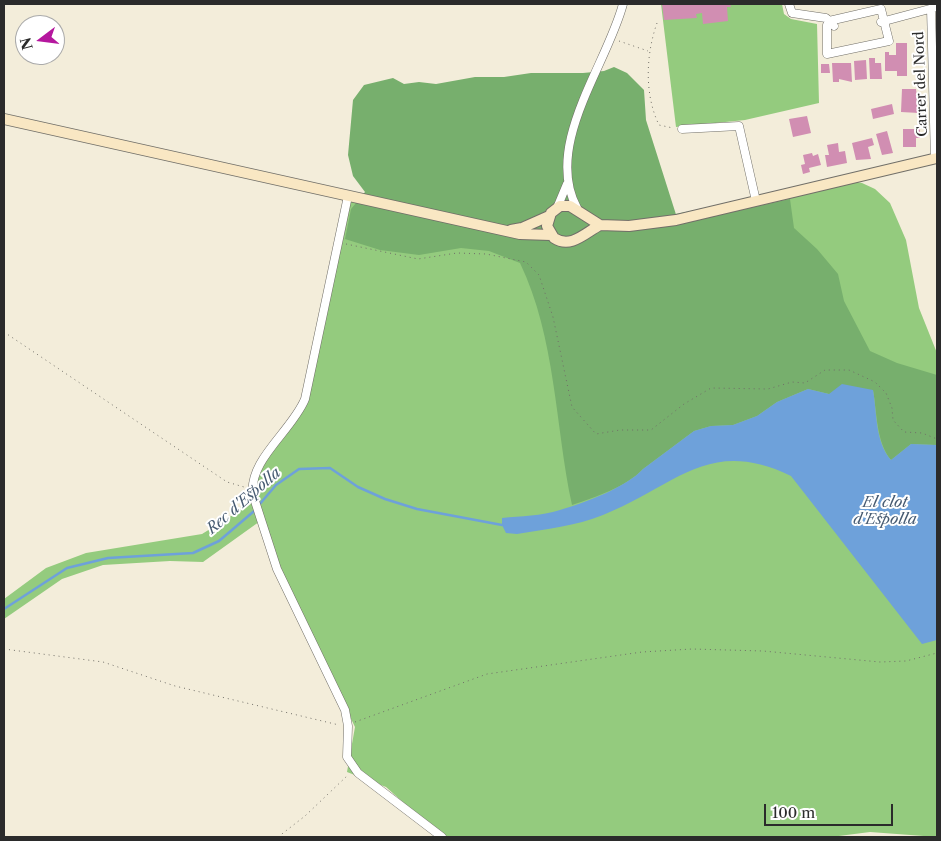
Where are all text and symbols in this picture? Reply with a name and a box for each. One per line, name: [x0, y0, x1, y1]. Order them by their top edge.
north arrow: [15, 15, 65, 65]
street label: Carrer del Nord: [911, 31, 931, 137]
text: N: [16, 35, 37, 52]
water label: Rec d'Espolla: [203, 464, 285, 538]
water label: El clot d'Espolla: [853, 494, 917, 529]
scale bar: [766, 794, 895, 826]
text: 100 m: [772, 803, 815, 822]

